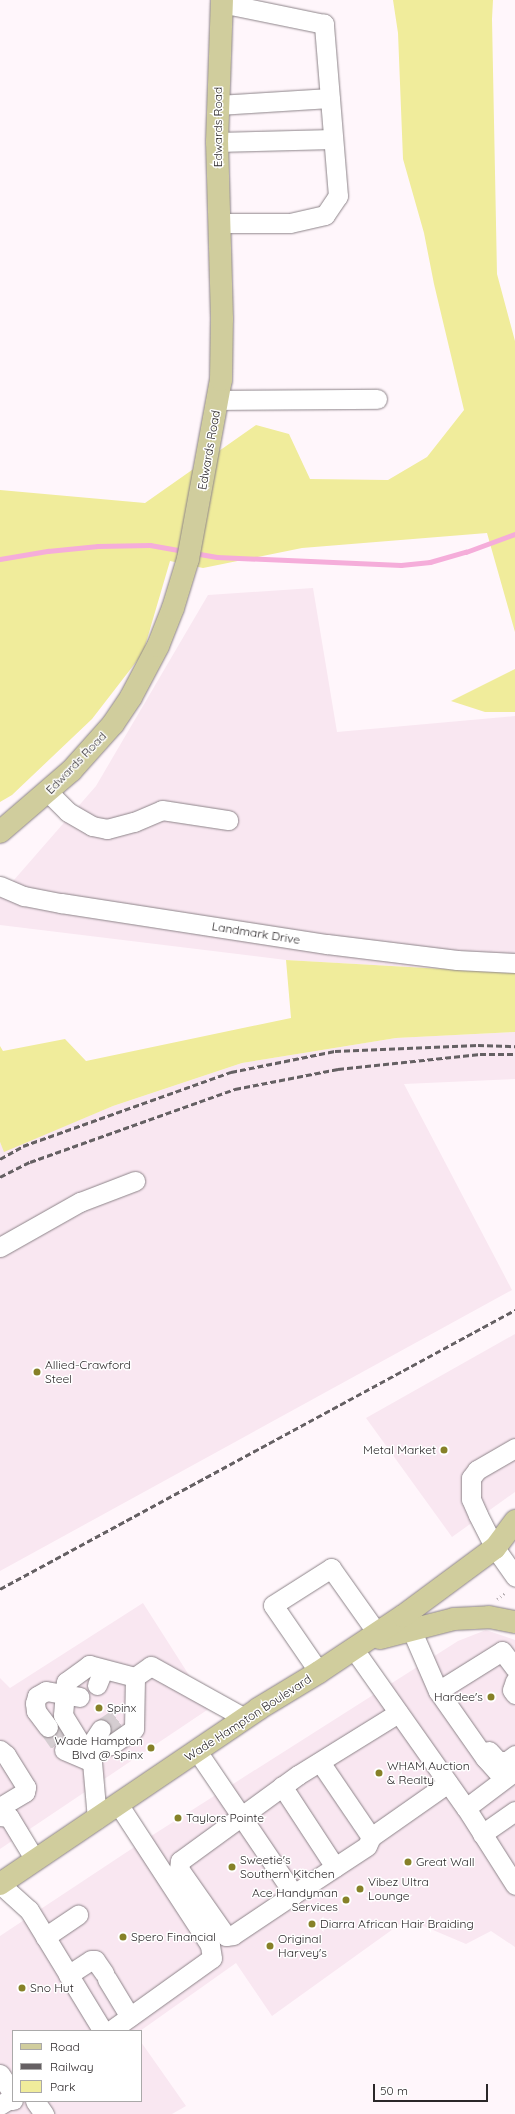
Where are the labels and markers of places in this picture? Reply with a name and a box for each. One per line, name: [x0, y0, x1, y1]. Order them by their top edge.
place label: Allied-Crawford Steel: [45, 1358, 131, 1386]
marker: Allied-Crawford Steel: [32, 1367, 42, 1377]
place label: Metal Market: [363, 1443, 436, 1457]
marker: Metal Market: [439, 1445, 449, 1455]
place label: Hardee's: [434, 1690, 483, 1704]
marker: Hardee's: [486, 1692, 496, 1702]
place label: Spinx: [107, 1701, 136, 1715]
marker: Spinx: [94, 1703, 104, 1713]
place label: Wade Hampton Blvd @ Spinx: [55, 1734, 143, 1762]
marker: Wade Hampton Blvd @ Spinx: [146, 1743, 156, 1753]
place label: WHAM Auction & Realty: [387, 1759, 470, 1787]
marker: WHAM Auction & Realty: [374, 1768, 384, 1778]
place label: Taylors Pointe: [186, 1811, 264, 1825]
marker: Taylors Pointe: [173, 1813, 183, 1823]
place label: Sweetie's Southern Kitchen: [240, 1853, 335, 1881]
place label: Great Wall: [416, 1855, 474, 1869]
marker: Great Wall: [403, 1857, 413, 1867]
marker: Sweetie's Southern Kitchen: [227, 1862, 237, 1872]
place label: Vibez Ultra Lounge: [368, 1875, 429, 1903]
marker: Vibez Ultra Lounge: [355, 1884, 365, 1894]
place label: Ace Handyman Services: [252, 1886, 338, 1914]
marker: Ace Handyman Services: [341, 1895, 351, 1905]
place label: Diarra African Hair Braiding: [320, 1917, 474, 1931]
marker: Diarra African Hair Braiding: [307, 1919, 317, 1929]
place label: Spero Financial: [131, 1930, 216, 1944]
marker: Spero Financial: [118, 1932, 128, 1942]
place label: Original Harvey's: [278, 1932, 327, 1960]
marker: Original Harvey's: [265, 1941, 275, 1951]
place label: Sno Hut: [30, 1981, 74, 1995]
marker: Sno Hut: [17, 1983, 27, 1993]

